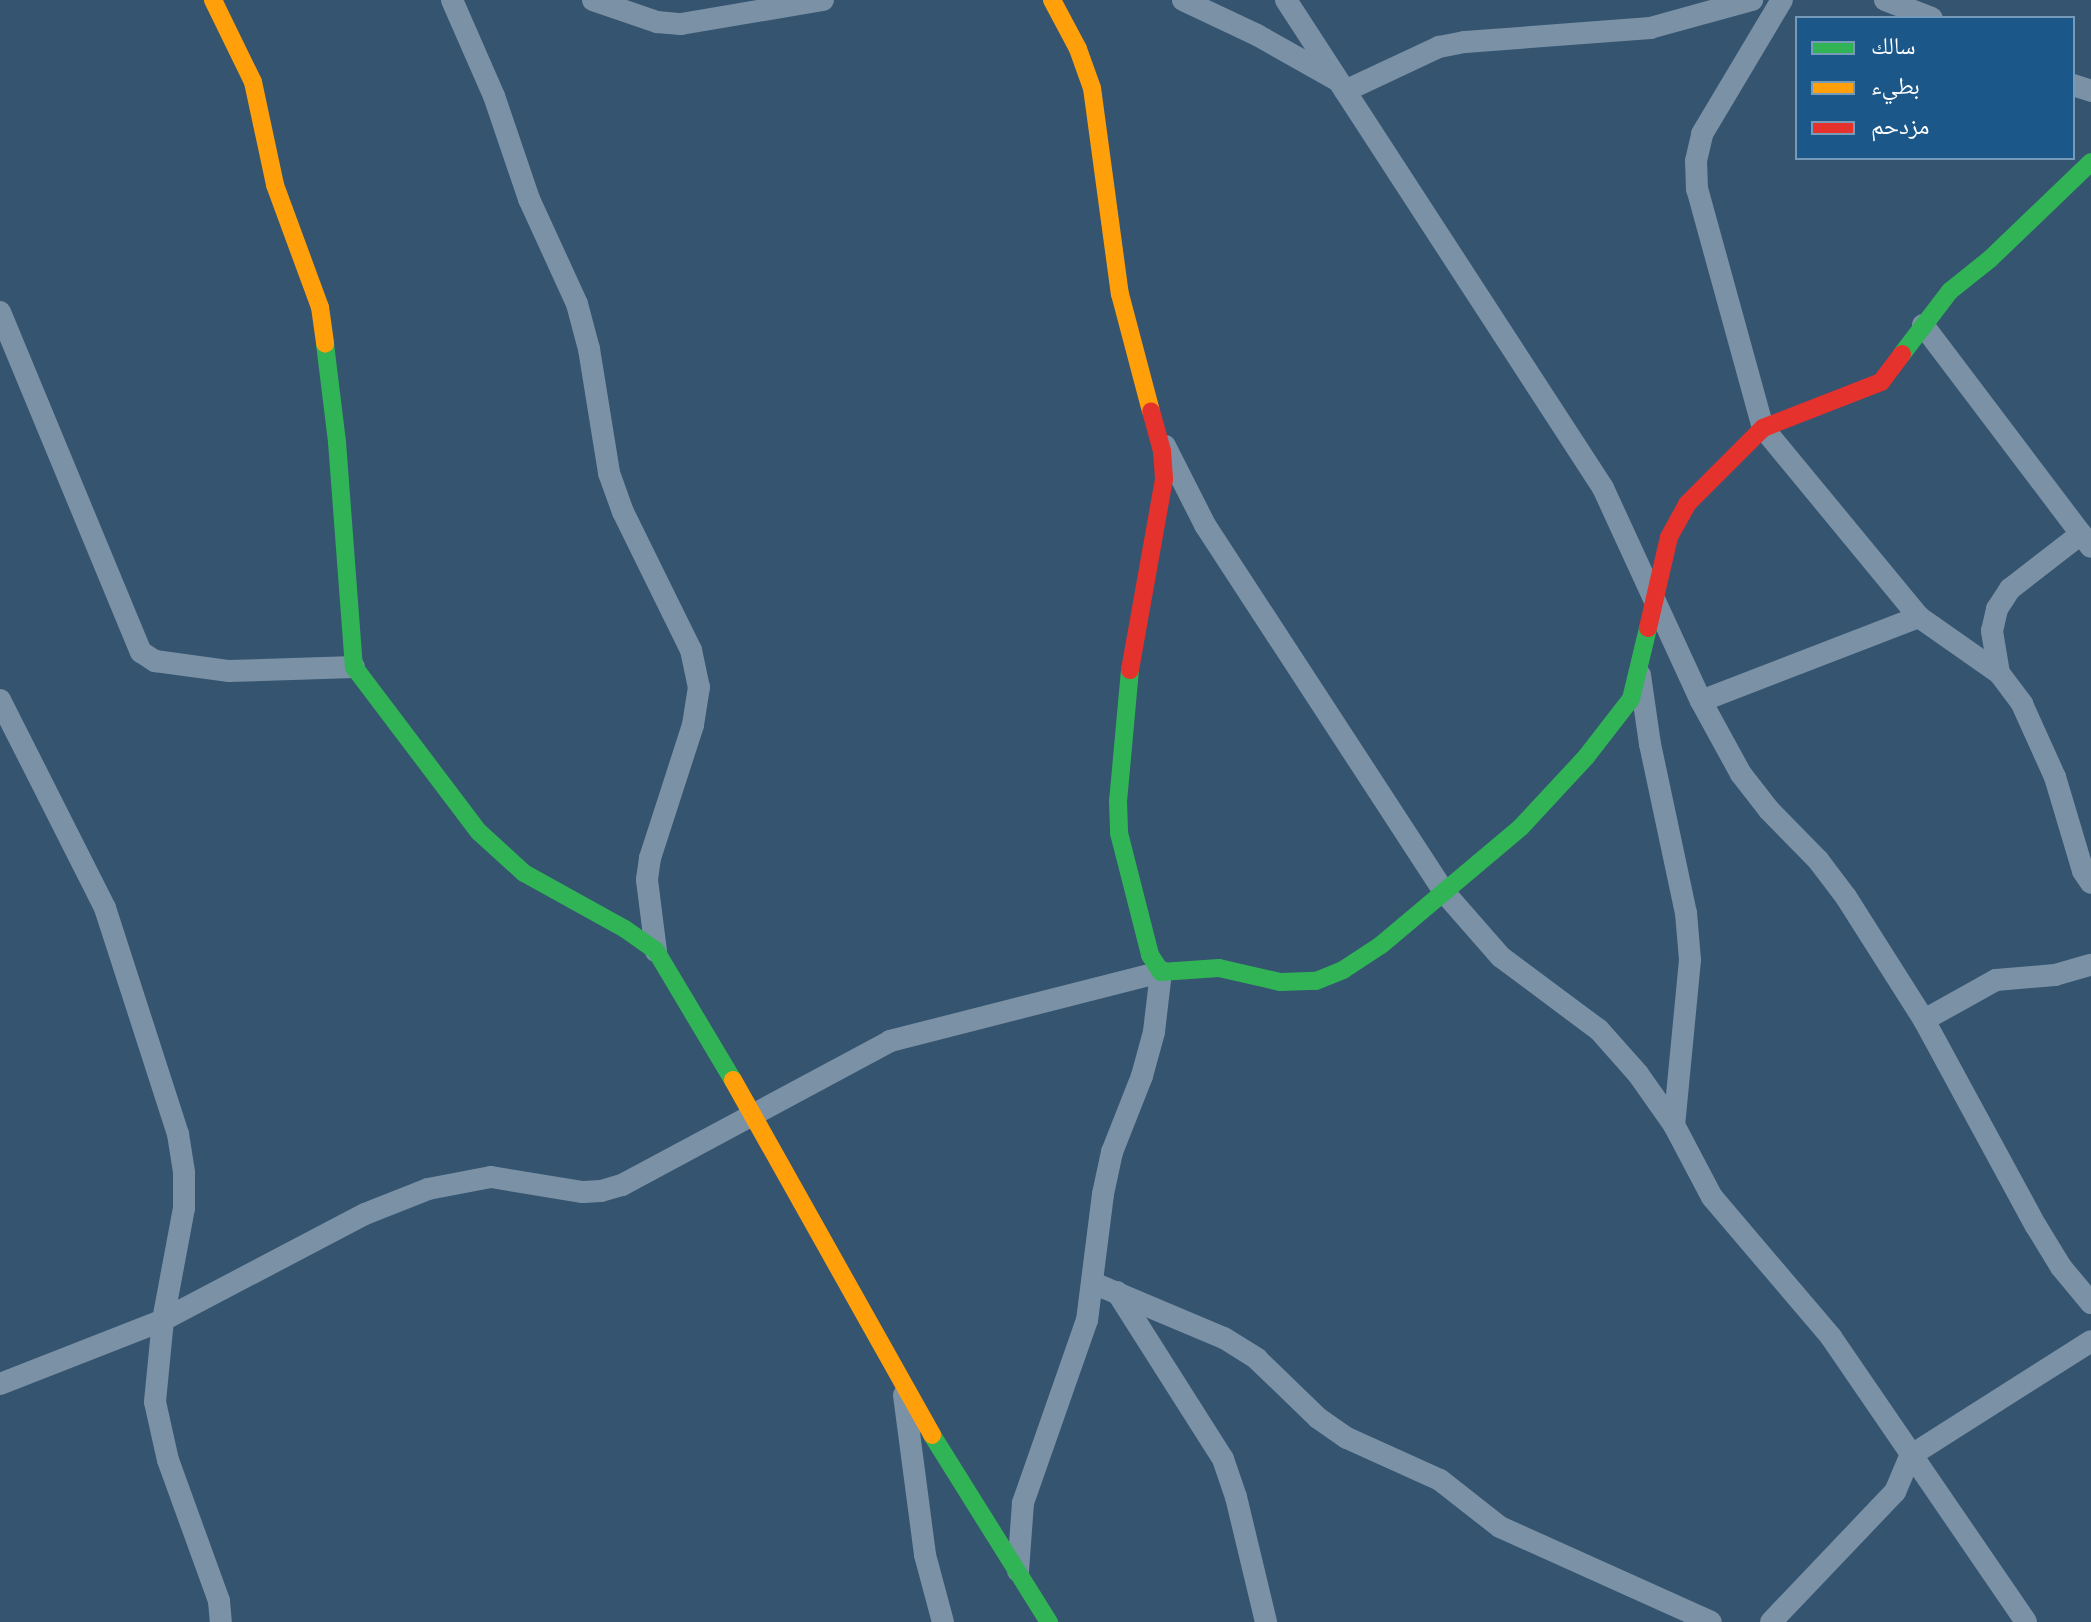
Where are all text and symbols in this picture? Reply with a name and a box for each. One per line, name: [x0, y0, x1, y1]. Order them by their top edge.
legend: [1795, 16, 2075, 160]
text: سالك: [1871, 30, 1916, 60]
text: بطيء: [1871, 70, 1920, 100]
text: مزدحم: [1871, 110, 1930, 140]

